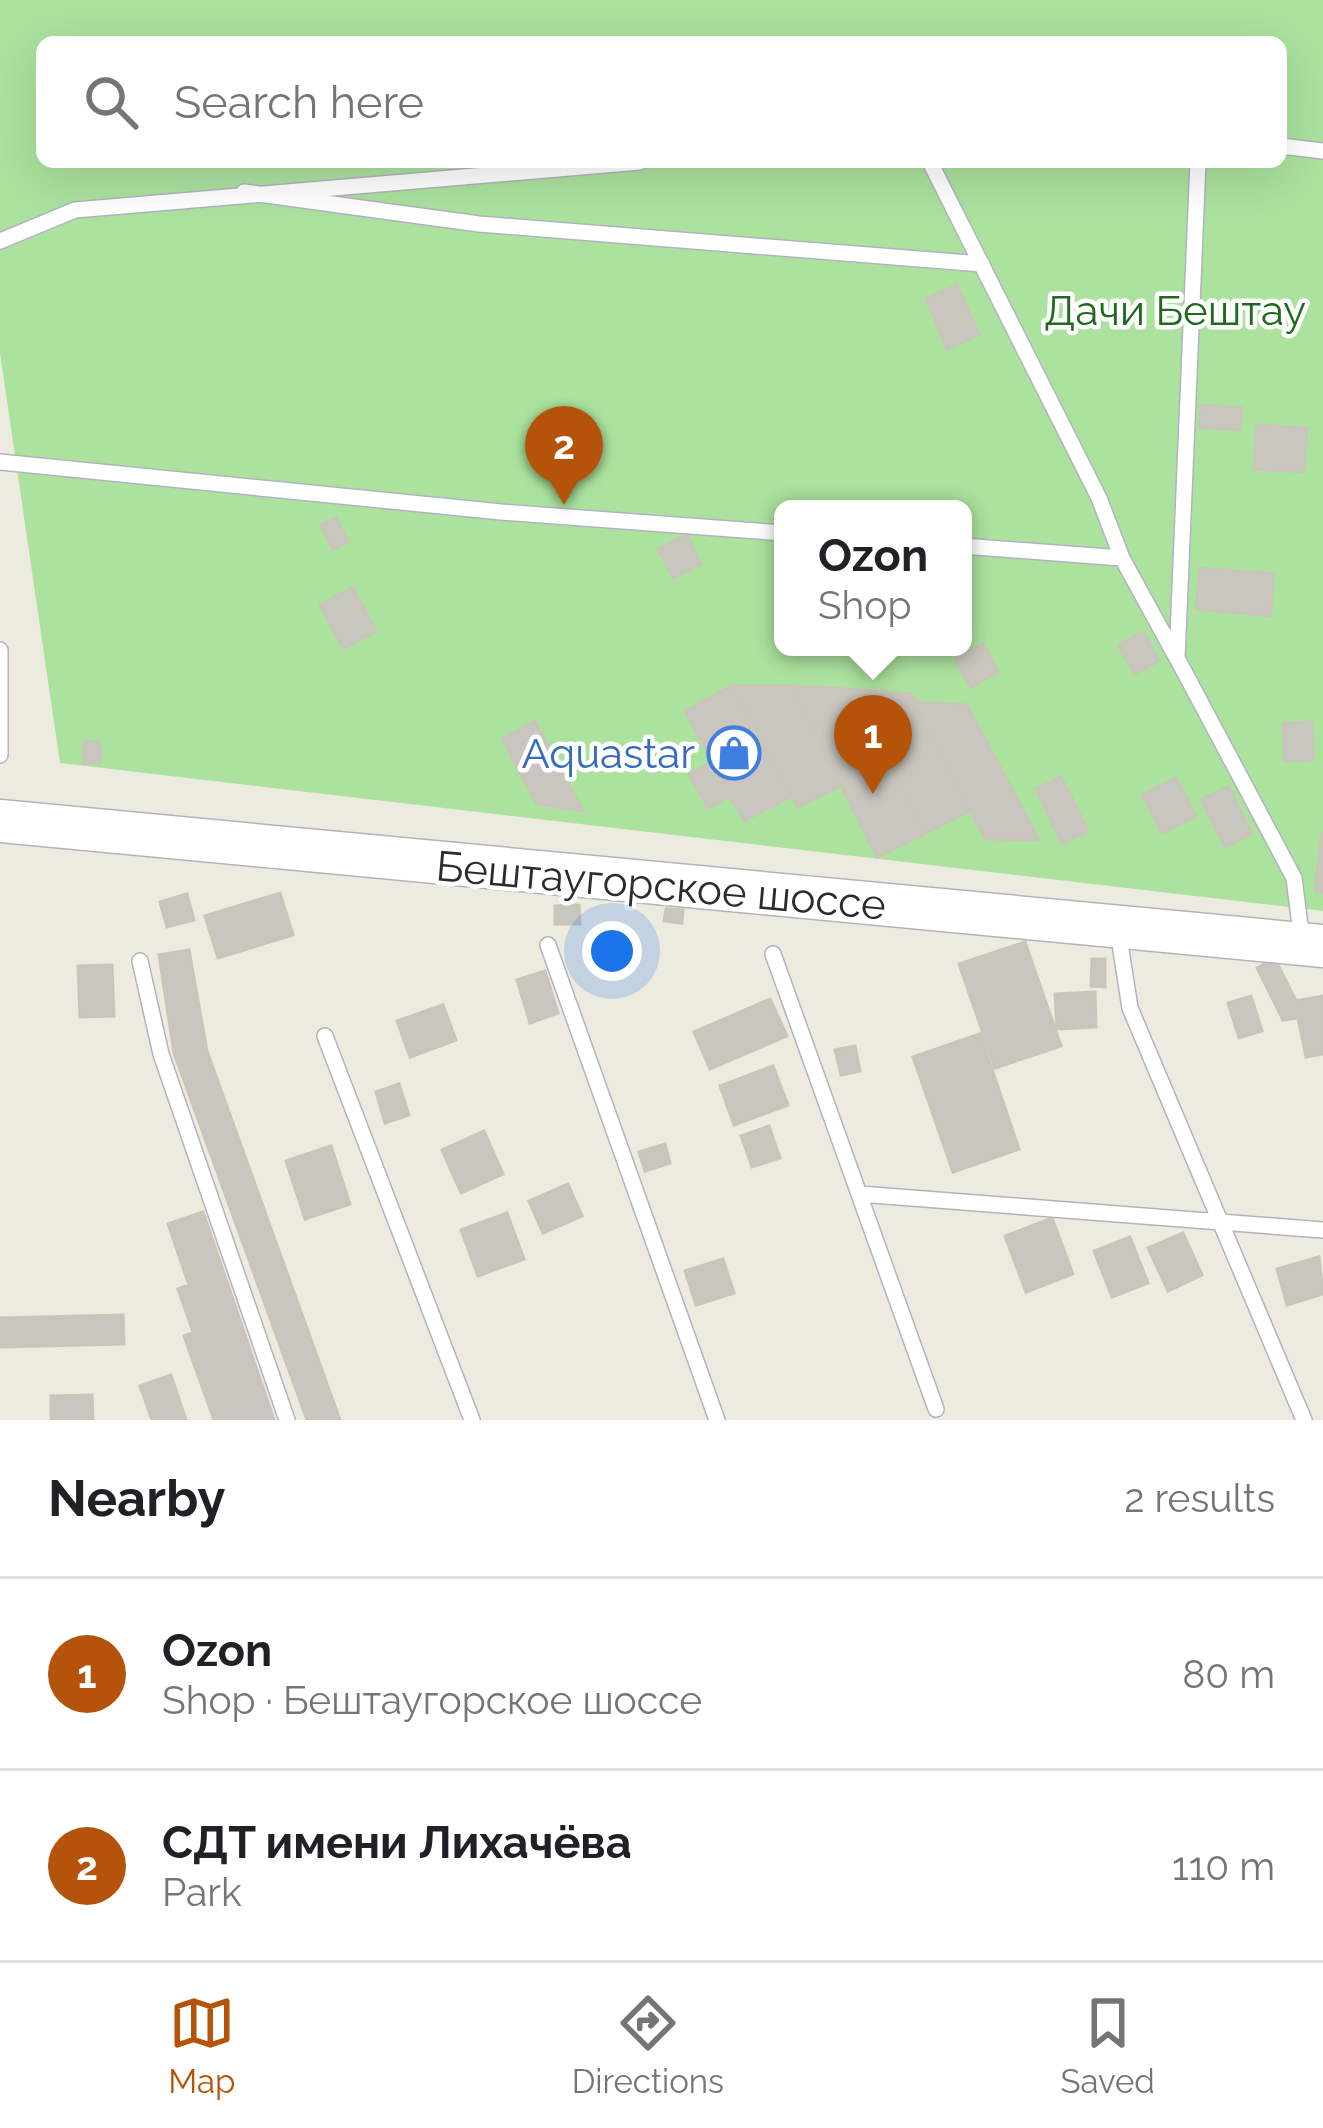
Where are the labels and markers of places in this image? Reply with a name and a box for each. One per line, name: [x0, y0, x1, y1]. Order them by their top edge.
pin: 2: [525, 406, 603, 505]
pin: 1: [834, 695, 912, 794]
shop icon: Aquastar: [706, 725, 762, 781]
place label: Aquastar: [521, 729, 695, 778]

